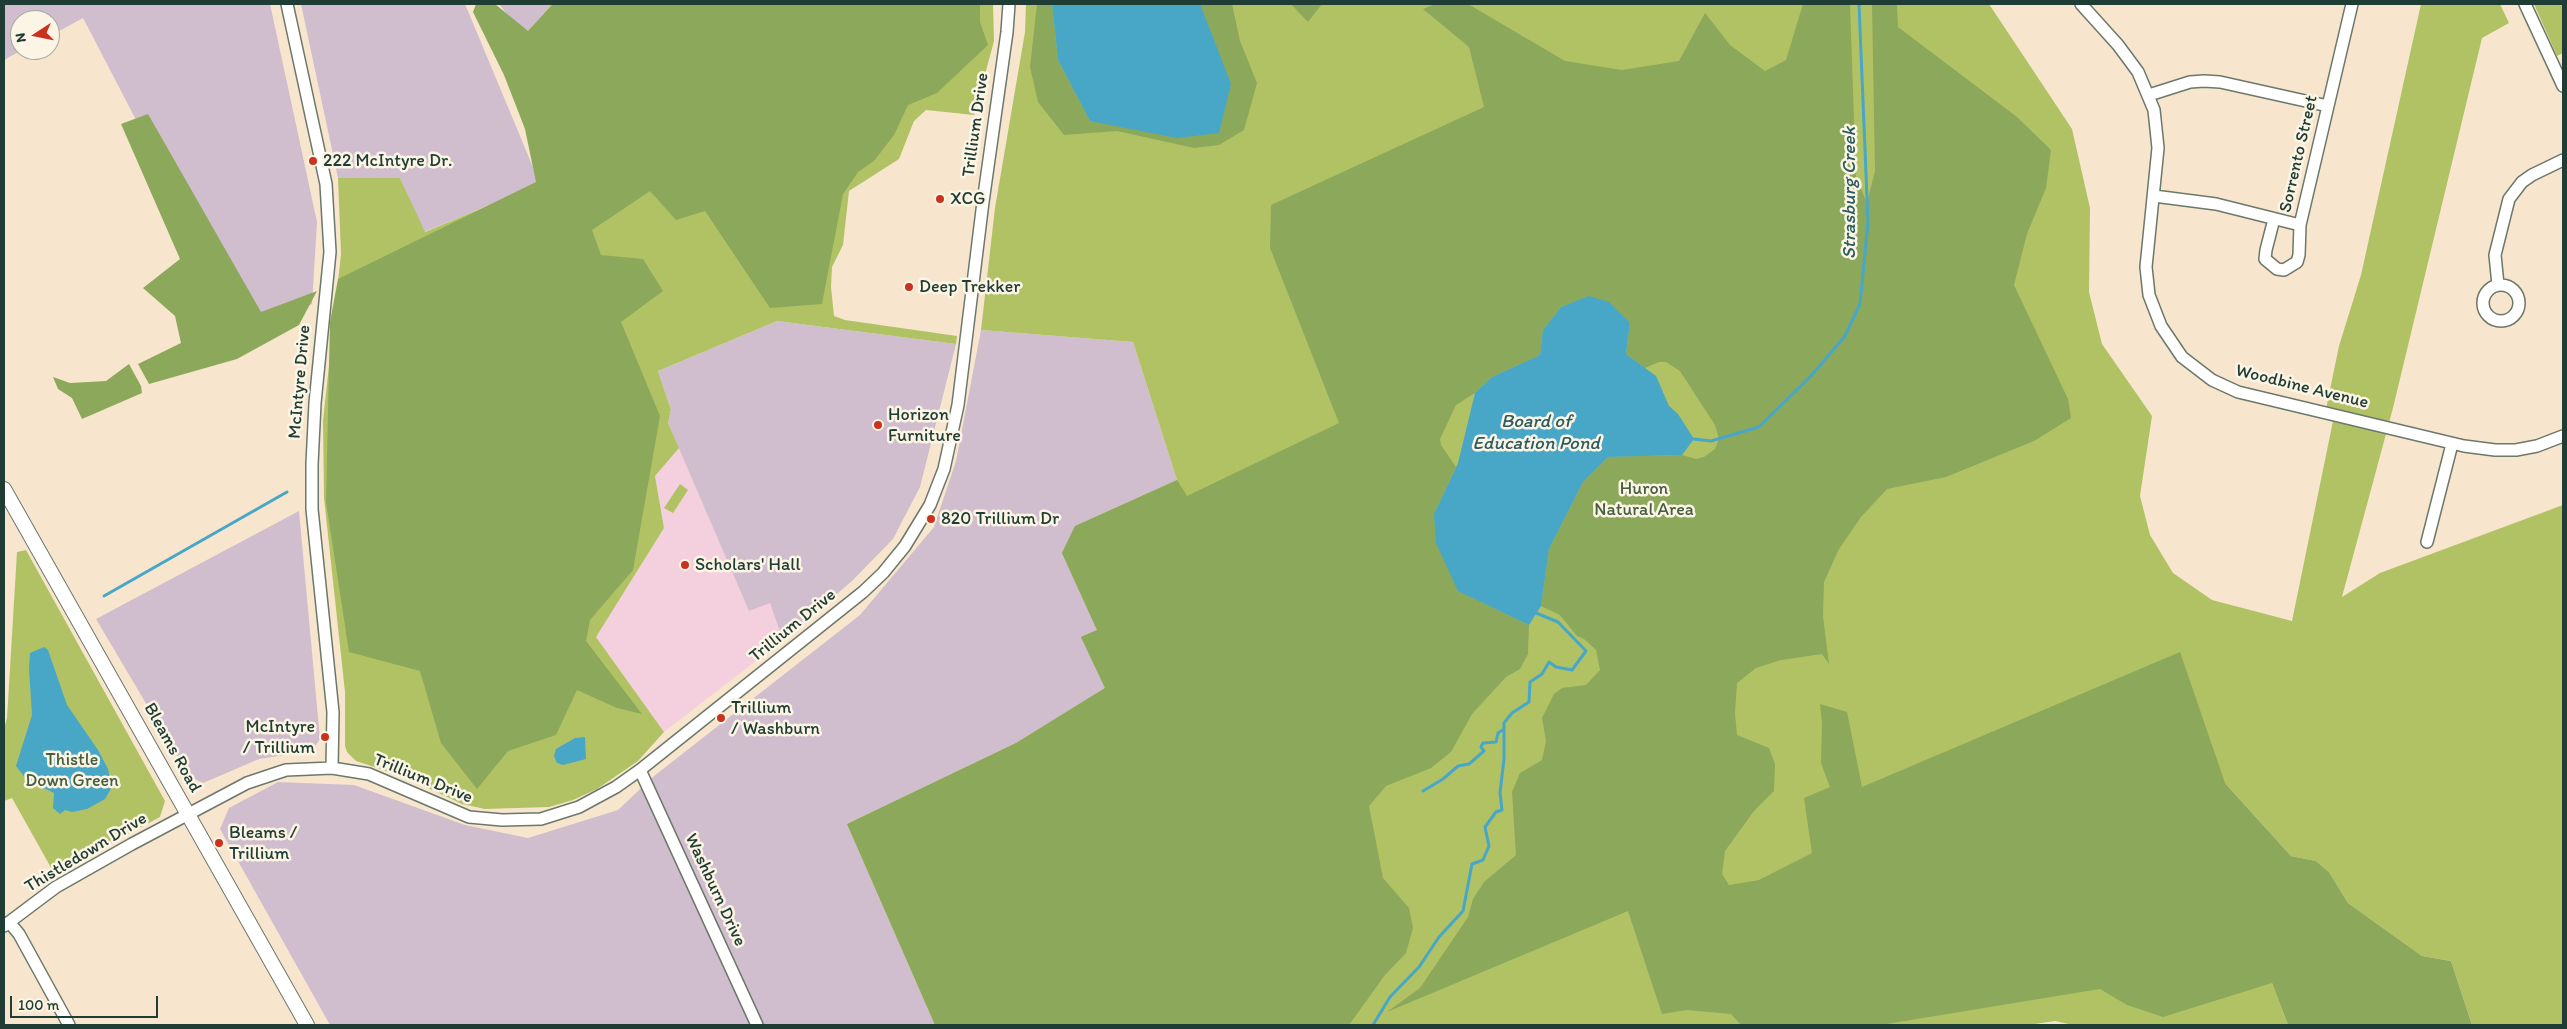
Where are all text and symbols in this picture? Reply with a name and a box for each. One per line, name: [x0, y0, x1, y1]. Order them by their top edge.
north arrow: [10, 10, 60, 60]
text: N: [12, 32, 30, 44]
street label: Trillium Drive: [958, 71, 994, 179]
street label: Sorrento Street: [2275, 93, 2323, 215]
water label: Strasburg Creek: [1839, 127, 1861, 259]
place label: 222 McIntyre Dr.: [323, 150, 452, 172]
marker: 222 McIntyre Dr.: [307, 155, 319, 167]
place label: XCG: [950, 188, 985, 210]
marker: XCG: [934, 193, 946, 205]
place label: Deep Trekker: [919, 276, 1020, 298]
marker: Deep Trekker: [903, 281, 915, 293]
street label: McIntyre Drive: [284, 324, 316, 440]
street label: Woodbine Avenue: [2233, 360, 2371, 414]
place label: Horizon Furniture: [888, 404, 961, 446]
water label: Board of Education Pond: [1472, 411, 1600, 455]
marker: Horizon Furniture: [872, 419, 884, 431]
park label: Huron Natural Area: [1594, 478, 1694, 520]
place label: 820 Trillium Dr: [941, 508, 1059, 530]
marker: 820 Trillium Dr: [925, 513, 937, 525]
place label: Scholars' Hall: [695, 554, 801, 576]
marker: Scholars' Hall: [679, 559, 691, 571]
street label: Trillium Drive: [745, 585, 841, 667]
place label: Trillium / Washburn: [731, 697, 820, 740]
street label: Bleams Road: [138, 699, 206, 797]
marker: Trillium / Washburn: [715, 712, 727, 724]
place label: McIntyre / Trillium: [243, 716, 315, 759]
marker: McIntyre / Trillium: [319, 731, 331, 743]
park label: Thistle Down Green: [25, 749, 119, 792]
street label: Trillium Drive: [370, 749, 476, 809]
street label: Thistledown Drive: [21, 808, 151, 898]
place label: Bleams / Trillium: [229, 822, 297, 864]
street label: Washburn Drive: [679, 830, 751, 950]
marker: Bleams / Trillium: [213, 837, 225, 849]
scale bar: [12, 986, 160, 1018]
text: 100 m: [18, 996, 59, 1014]

